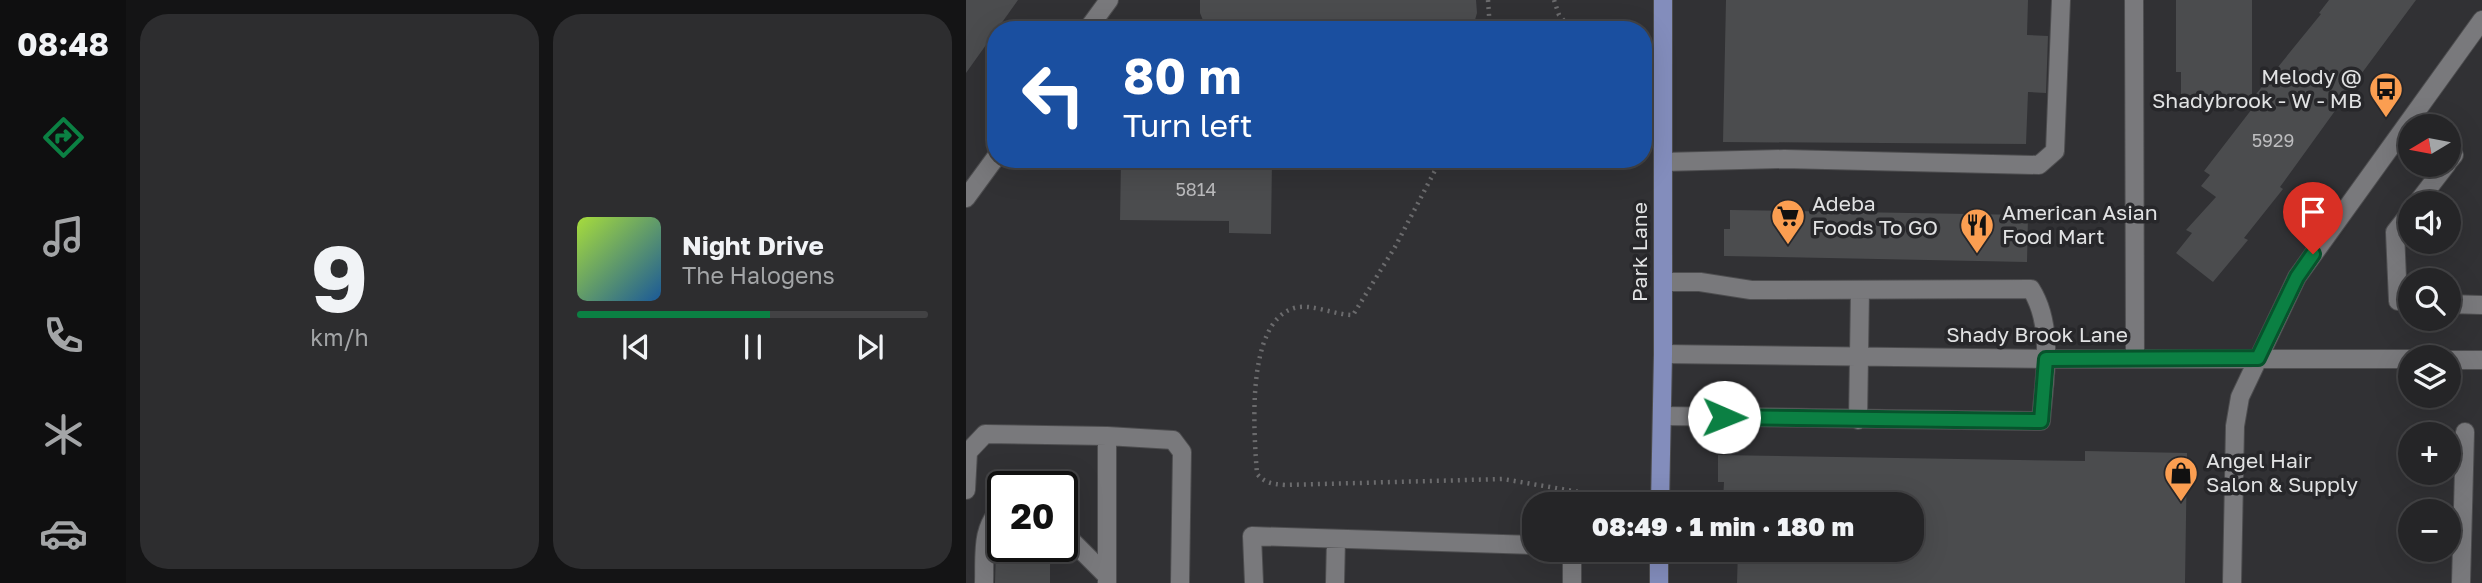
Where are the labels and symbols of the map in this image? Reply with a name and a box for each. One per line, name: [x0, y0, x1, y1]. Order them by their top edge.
place label: Melody @ Shadybrook - W - MB: [2152, 63, 2362, 113]
bus stop icon: Melody @ Shadybrook - W - MB: [2367, 70, 2405, 119]
north arrow: [2398, 114, 2460, 177]
house number: 5929: [2252, 129, 2294, 151]
house number: 5814: [1175, 178, 1217, 200]
pin: [2283, 182, 2343, 254]
place label: Adeba Foods To GO: [1812, 190, 1938, 240]
supermarket icon: Adeba Foods To GO: [1769, 197, 1807, 246]
place label: American Asian Food Mart: [2002, 199, 2158, 249]
street label: Park Lane: [1626, 202, 1652, 302]
restaurant icon: American Asian Food Mart: [1958, 206, 1996, 255]
street label: Shady Brook Lane: [1946, 321, 2128, 347]
position arrow: [1687, 380, 1761, 454]
place label: Angel Hair Salon & Supply: [2206, 447, 2358, 497]
shop icon: Angel Hair Salon & Supply: [2162, 454, 2200, 503]
speed limit sign: 20: [987, 471, 1078, 562]

